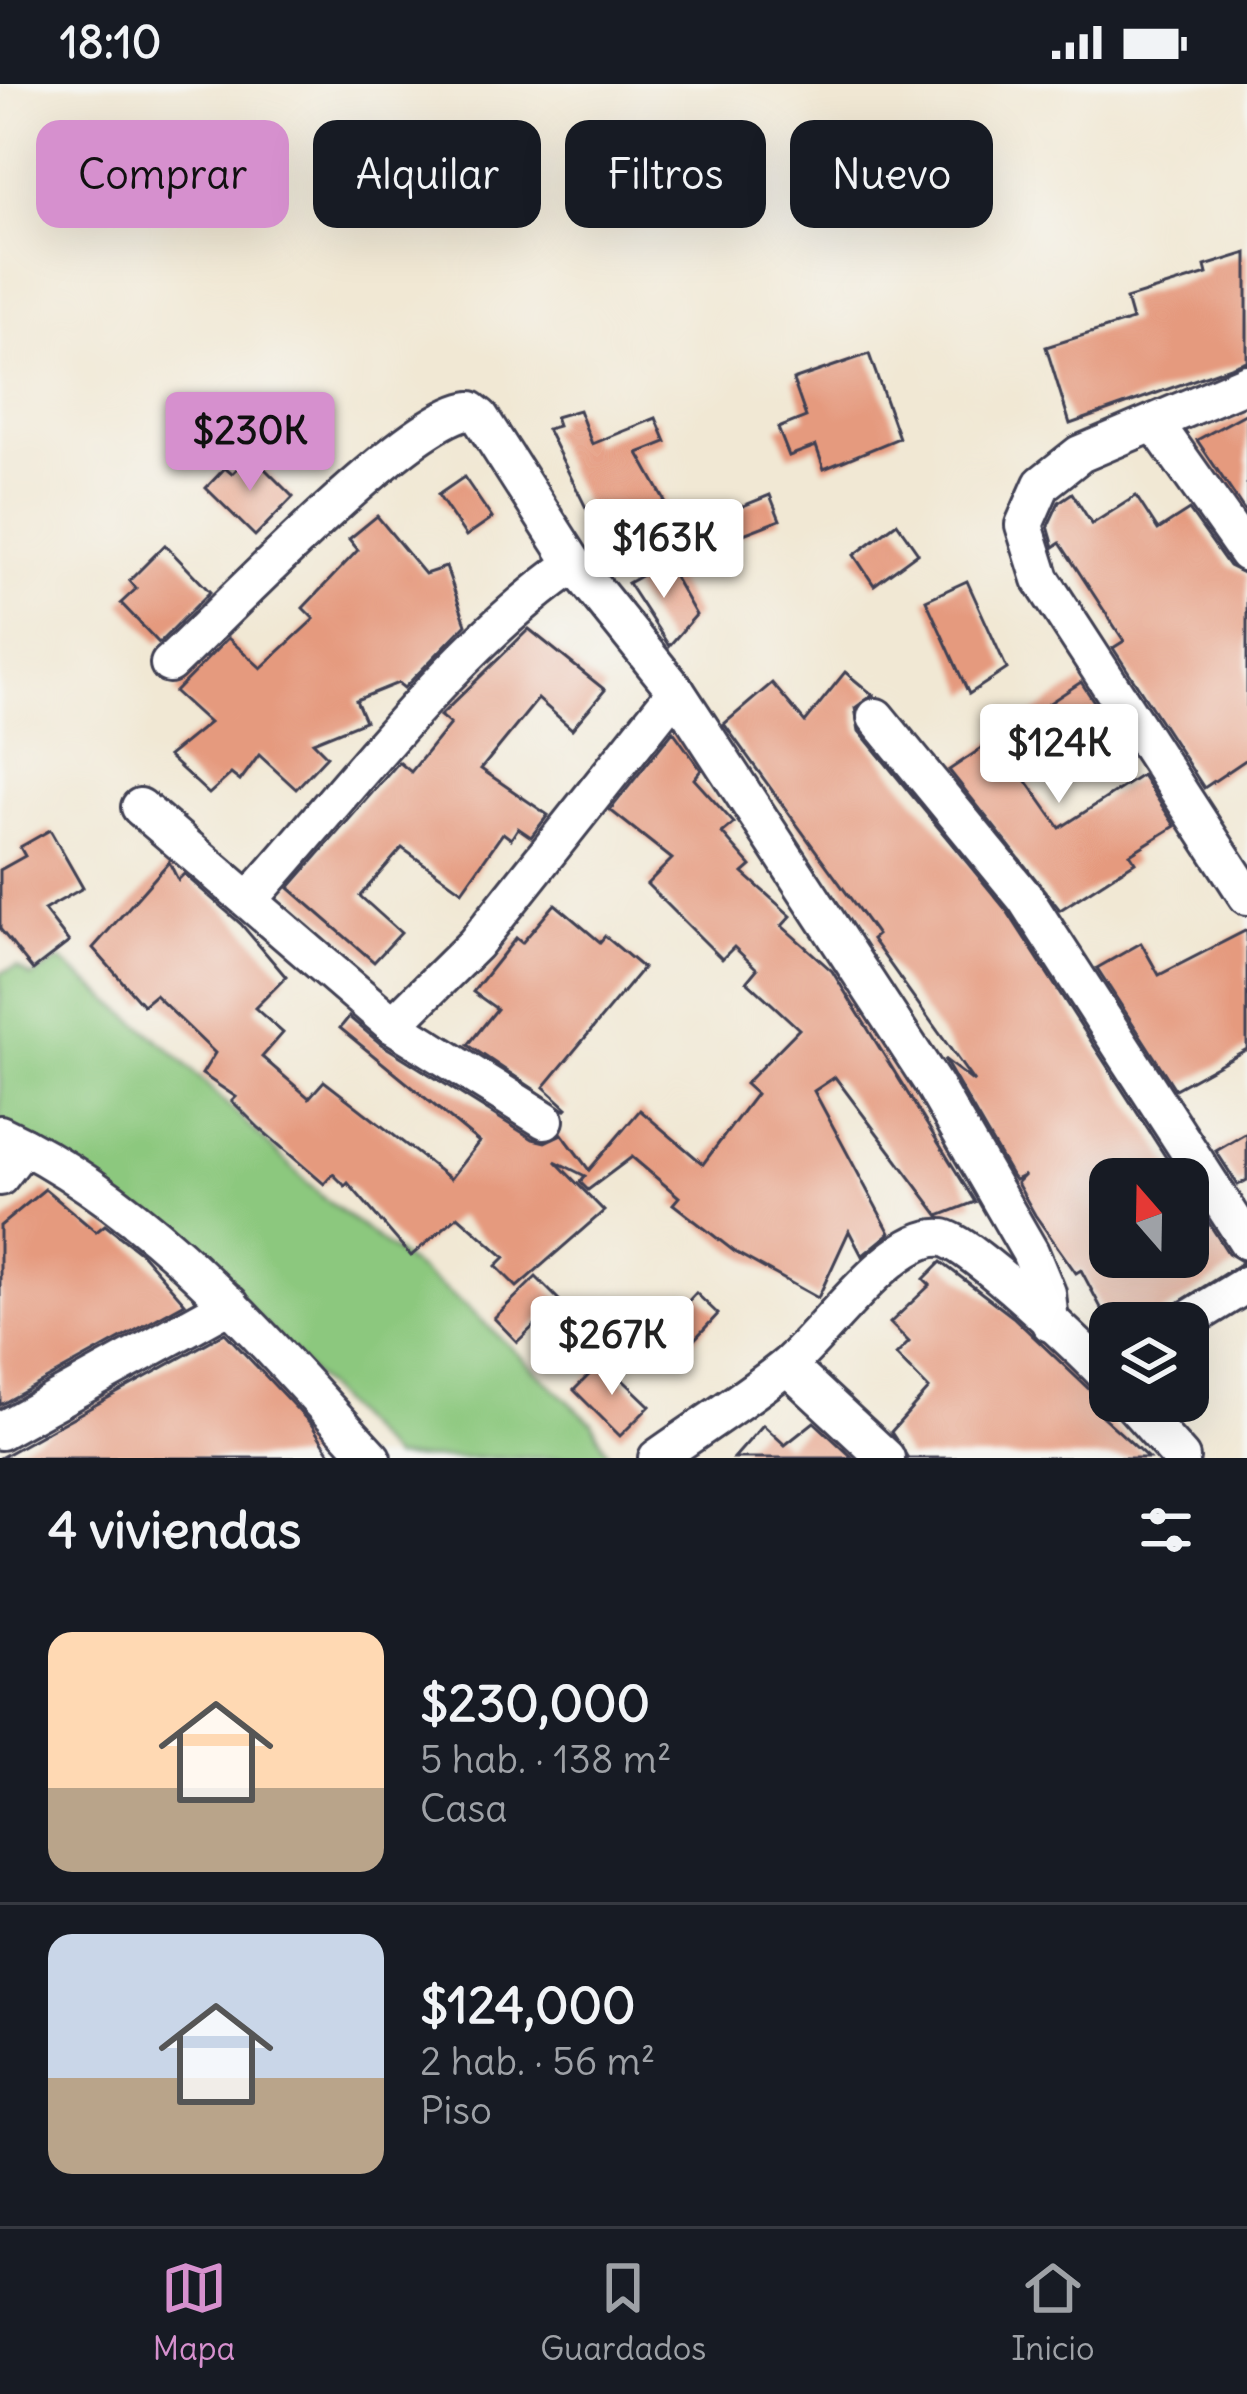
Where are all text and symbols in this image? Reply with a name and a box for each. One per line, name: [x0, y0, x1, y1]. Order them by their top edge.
text: 18:10: [60, 14, 161, 70]
chip: Comprar: [36, 120, 289, 228]
chip: Alquilar: [313, 120, 541, 228]
chip: Filtros: [565, 120, 766, 228]
chip: Nuevo: [790, 120, 993, 228]
pin: $230K: [166, 392, 334, 494]
text: $230K: [193, 406, 307, 455]
pin: $163K: [580, 499, 748, 601]
text: $163K: [611, 513, 717, 562]
pin: $124K: [975, 704, 1143, 806]
text: $124K: [1007, 718, 1111, 767]
north arrow: [1089, 1158, 1209, 1278]
map controls: [1089, 1158, 1209, 1422]
pin: $267K: [528, 1296, 696, 1398]
button: layers: [1089, 1302, 1209, 1422]
text: $267K: [558, 1310, 666, 1359]
icon: filters: [1133, 1497, 1199, 1563]
text: 4 viviendas: [48, 1498, 301, 1562]
text: $230,000: [420, 1671, 650, 1735]
icon: home: [144, 1680, 288, 1824]
text: 5 hab. · 138 m²: [420, 1735, 671, 1784]
text: Casa: [420, 1784, 508, 1833]
text: $124,000: [420, 1973, 636, 2037]
icon: home: [144, 1982, 288, 2126]
text: 2 hab. · 56 m²: [420, 2037, 655, 2086]
text: Piso: [420, 2086, 492, 2135]
tab: Mapa: [152, 2255, 235, 2369]
tab: Guardados: [540, 2255, 706, 2369]
tab: Inicio: [1011, 2255, 1095, 2369]

